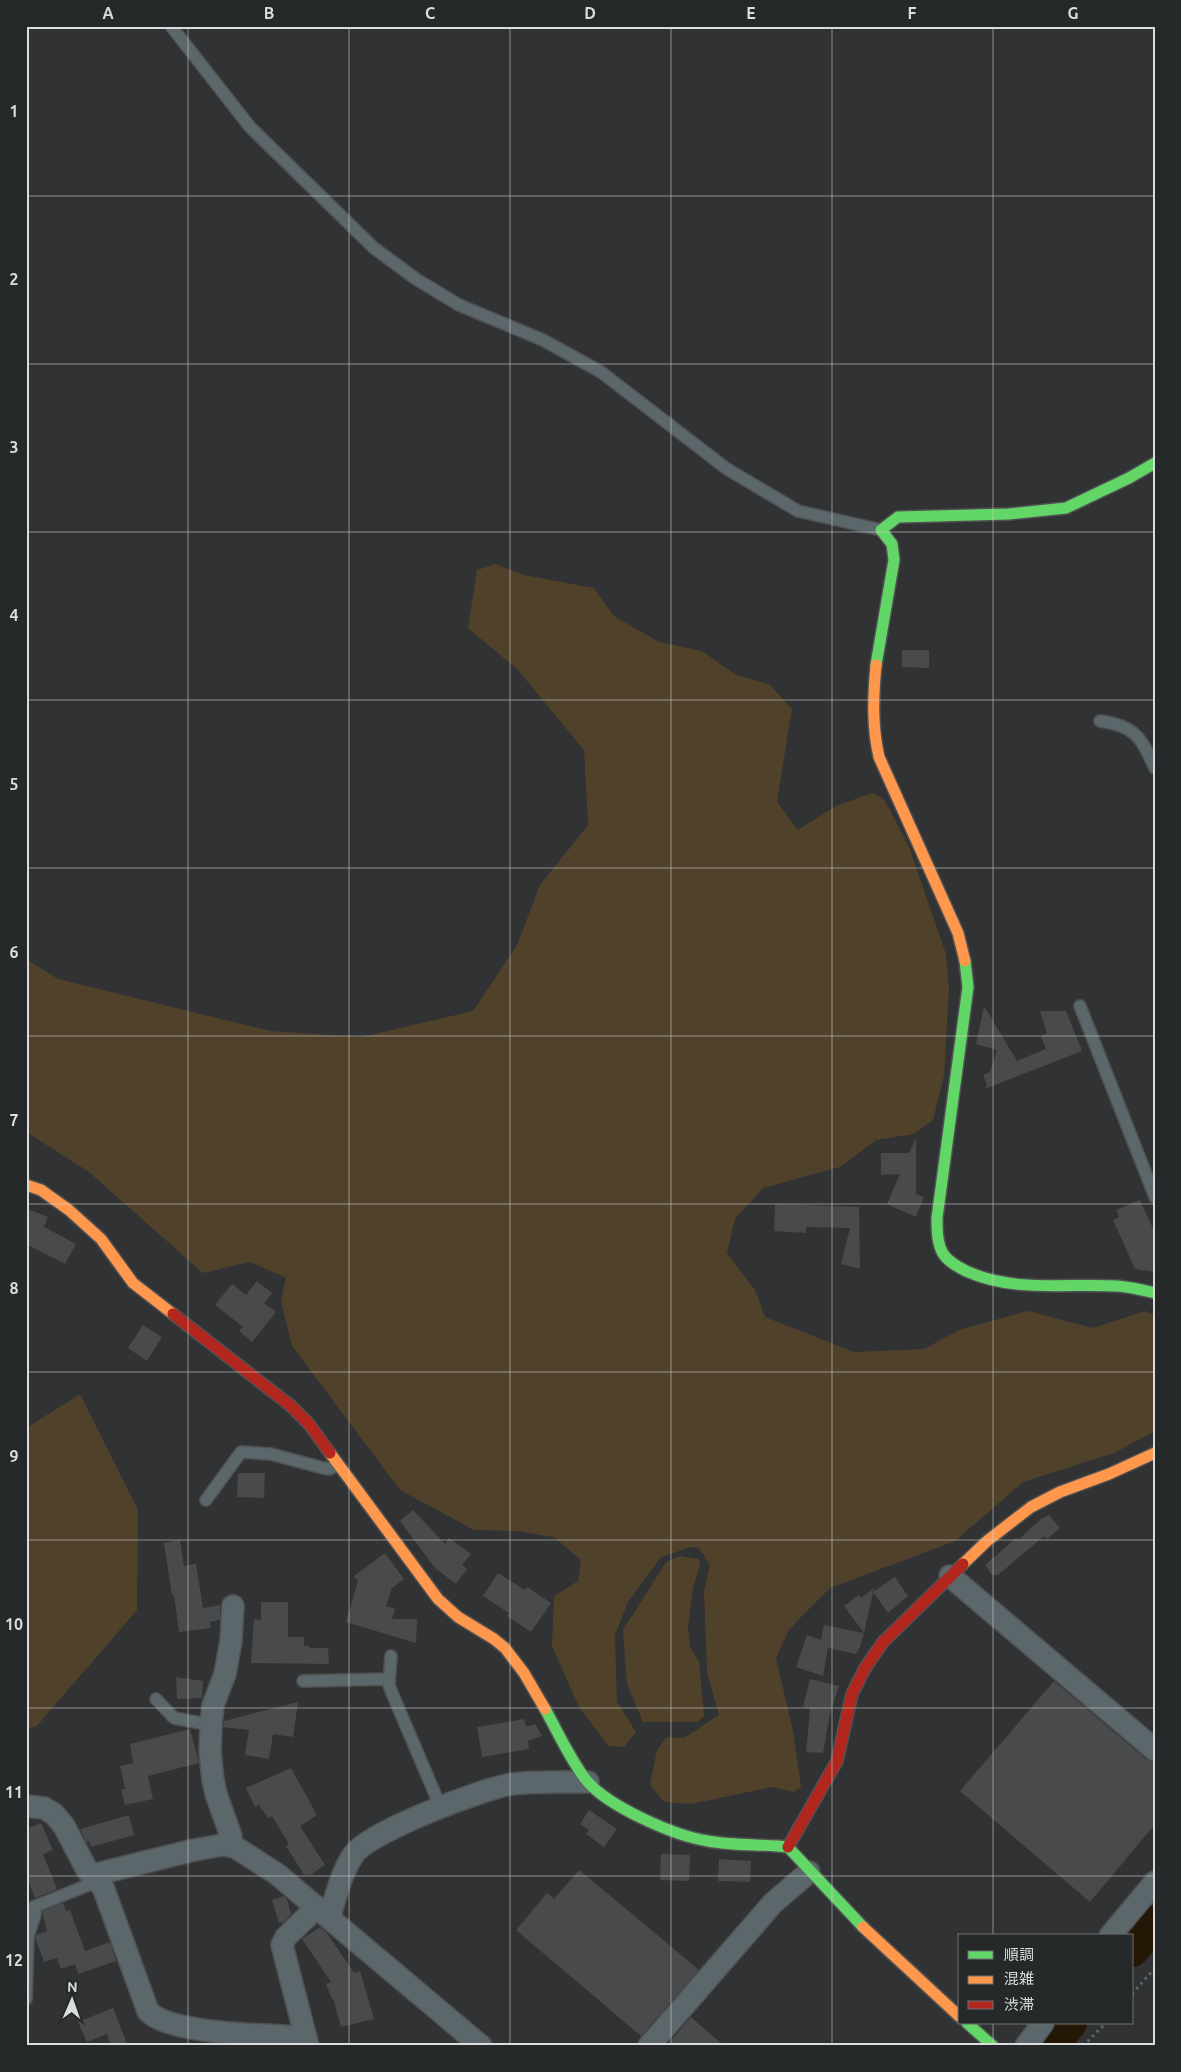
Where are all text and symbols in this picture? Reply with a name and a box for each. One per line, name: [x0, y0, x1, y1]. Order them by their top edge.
text: A: [102, 4, 114, 22]
text: B: [264, 4, 274, 22]
text: C: [425, 4, 435, 22]
text: D: [584, 4, 596, 22]
text: E: [746, 4, 756, 22]
text: F: [908, 4, 917, 22]
text: G: [1067, 4, 1079, 22]
text: 1: [9, 102, 19, 120]
text: 2: [9, 270, 19, 288]
text: 3: [9, 438, 19, 456]
text: 4: [9, 606, 19, 624]
text: 5: [9, 775, 19, 793]
text: 6: [9, 943, 19, 961]
text: 7: [9, 1111, 19, 1129]
text: 8: [9, 1279, 19, 1297]
text: 9: [9, 1447, 19, 1465]
text: 10: [5, 1615, 23, 1633]
text: 11: [5, 1783, 23, 1801]
legend: [958, 1934, 1134, 2024]
text: 順調: [1004, 1946, 1034, 1963]
text: 12: [5, 1951, 23, 1969]
text: 混雑: [1004, 1970, 1034, 1987]
north arrow: [48, 1974, 98, 2024]
text: N: [67, 1979, 78, 1995]
text: 渋滞: [1004, 1996, 1034, 2013]

